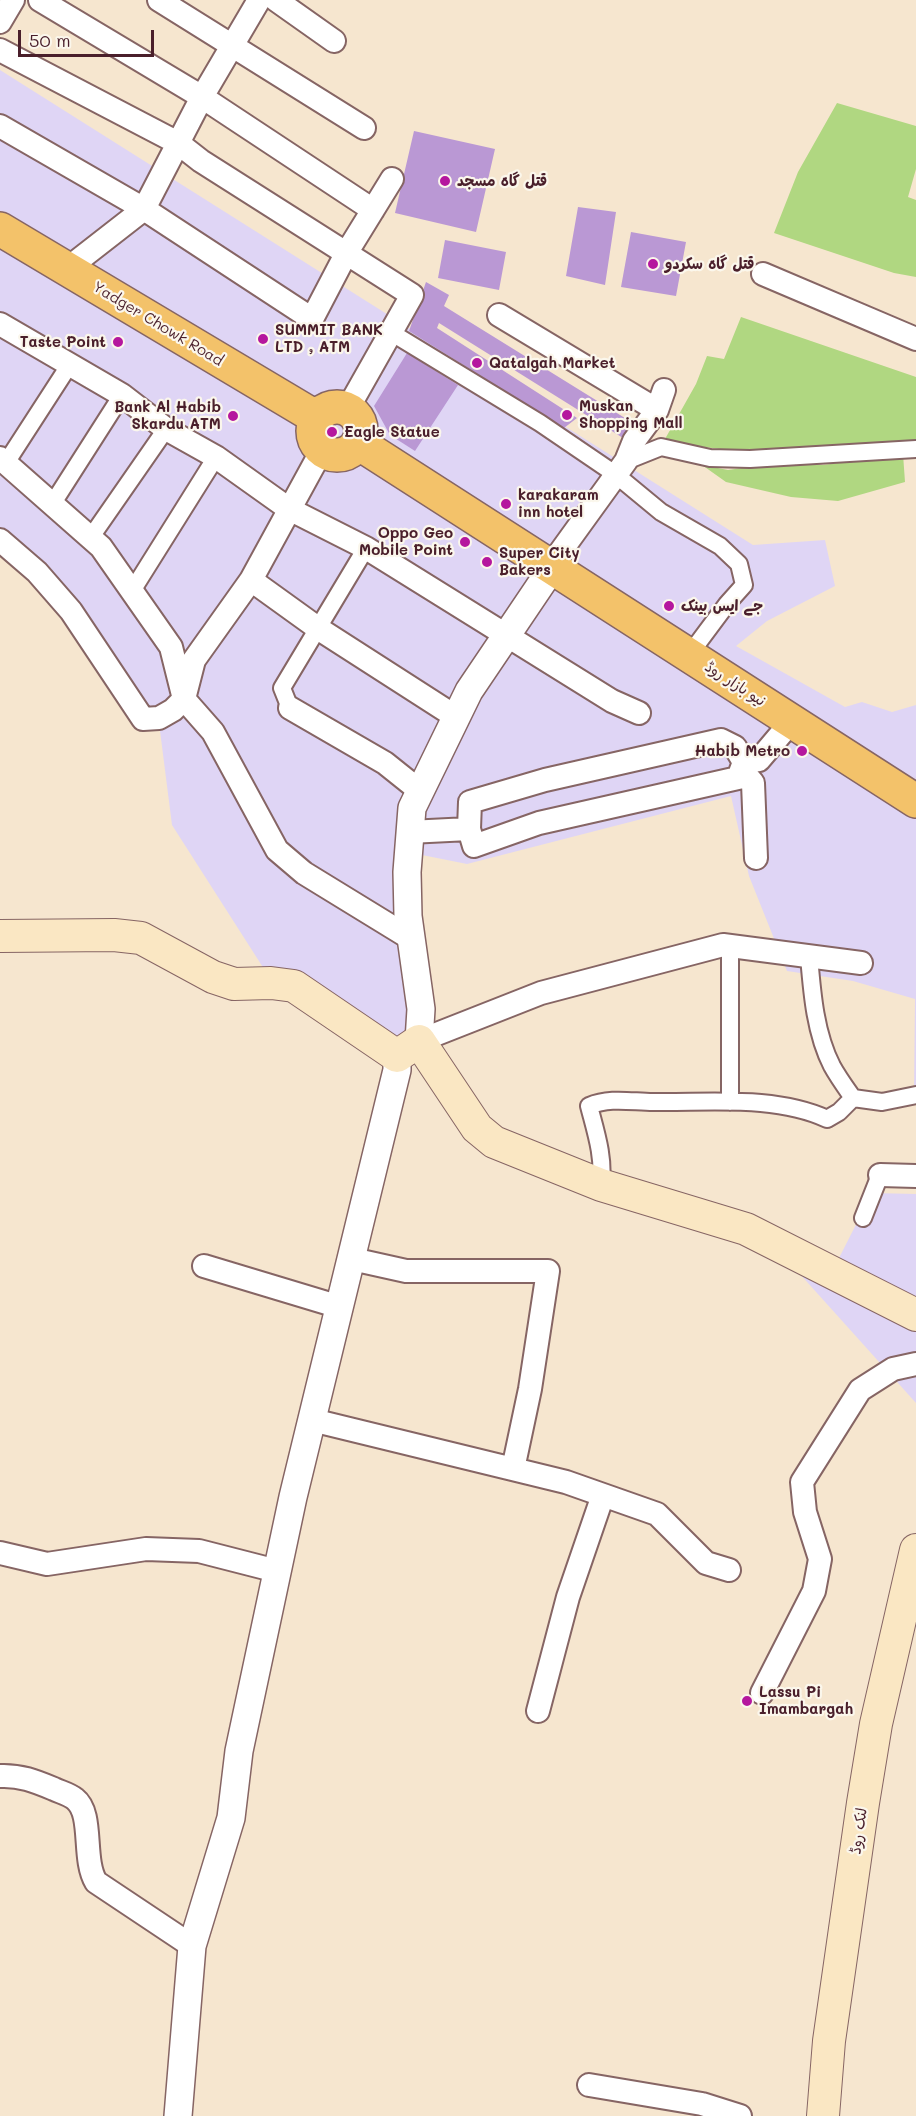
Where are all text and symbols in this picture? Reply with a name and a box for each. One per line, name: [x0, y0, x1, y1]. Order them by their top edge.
scale bar: [21, 18, 158, 56]
text: 50 m: [29, 28, 71, 52]
place label: قتل گاہ مسجد: [457, 172, 547, 190]
marker: قتل گاہ مسجد: [438, 174, 452, 188]
place label: قتل گاہ سکردو: [665, 255, 754, 273]
marker: قتل گاہ سکردو: [646, 257, 660, 271]
street label: Yadger Chowk Road: [90, 278, 226, 370]
place label: SUMMIT BANK LTD , ATM: [275, 321, 383, 356]
marker: SUMMIT BANK LTD , ATM: [256, 332, 270, 346]
place label: Taste Point: [20, 333, 106, 351]
marker: Taste Point: [111, 335, 125, 349]
place label: Qatalgah Market: [489, 354, 615, 372]
marker: Qatalgah Market: [470, 356, 484, 370]
place label: Muskan Shopping Mall: [579, 397, 683, 432]
place label: Bank Al Habib Skardu ATM: [114, 398, 221, 433]
marker: Muskan Shopping Mall: [560, 408, 574, 422]
marker: Bank Al Habib Skardu ATM: [226, 409, 240, 423]
place label: Eagle Statue: [344, 423, 440, 441]
marker: Eagle Statue: [325, 425, 339, 439]
place label: karakaram inn hotel: [518, 486, 599, 521]
marker: karakaram inn hotel: [499, 497, 513, 511]
place label: Oppo Geo Mobile Point: [359, 524, 453, 559]
marker: Oppo Geo Mobile Point: [458, 535, 472, 549]
place label: Super City Bakers: [499, 544, 580, 579]
marker: Super City Bakers: [480, 555, 494, 569]
place label: جے ایس بینک: [681, 597, 763, 615]
marker: جے ایس بینک: [662, 599, 676, 613]
street label: نیو بازار روڈ: [701, 658, 769, 710]
place label: Habib Metro: [695, 742, 790, 760]
marker: Habib Metro: [795, 744, 809, 758]
place label: Lassu Pi Imambargah: [759, 1683, 853, 1718]
marker: Lassu Pi Imambargah: [740, 1694, 754, 1708]
street label: لنک روڈ: [847, 1807, 871, 1855]

